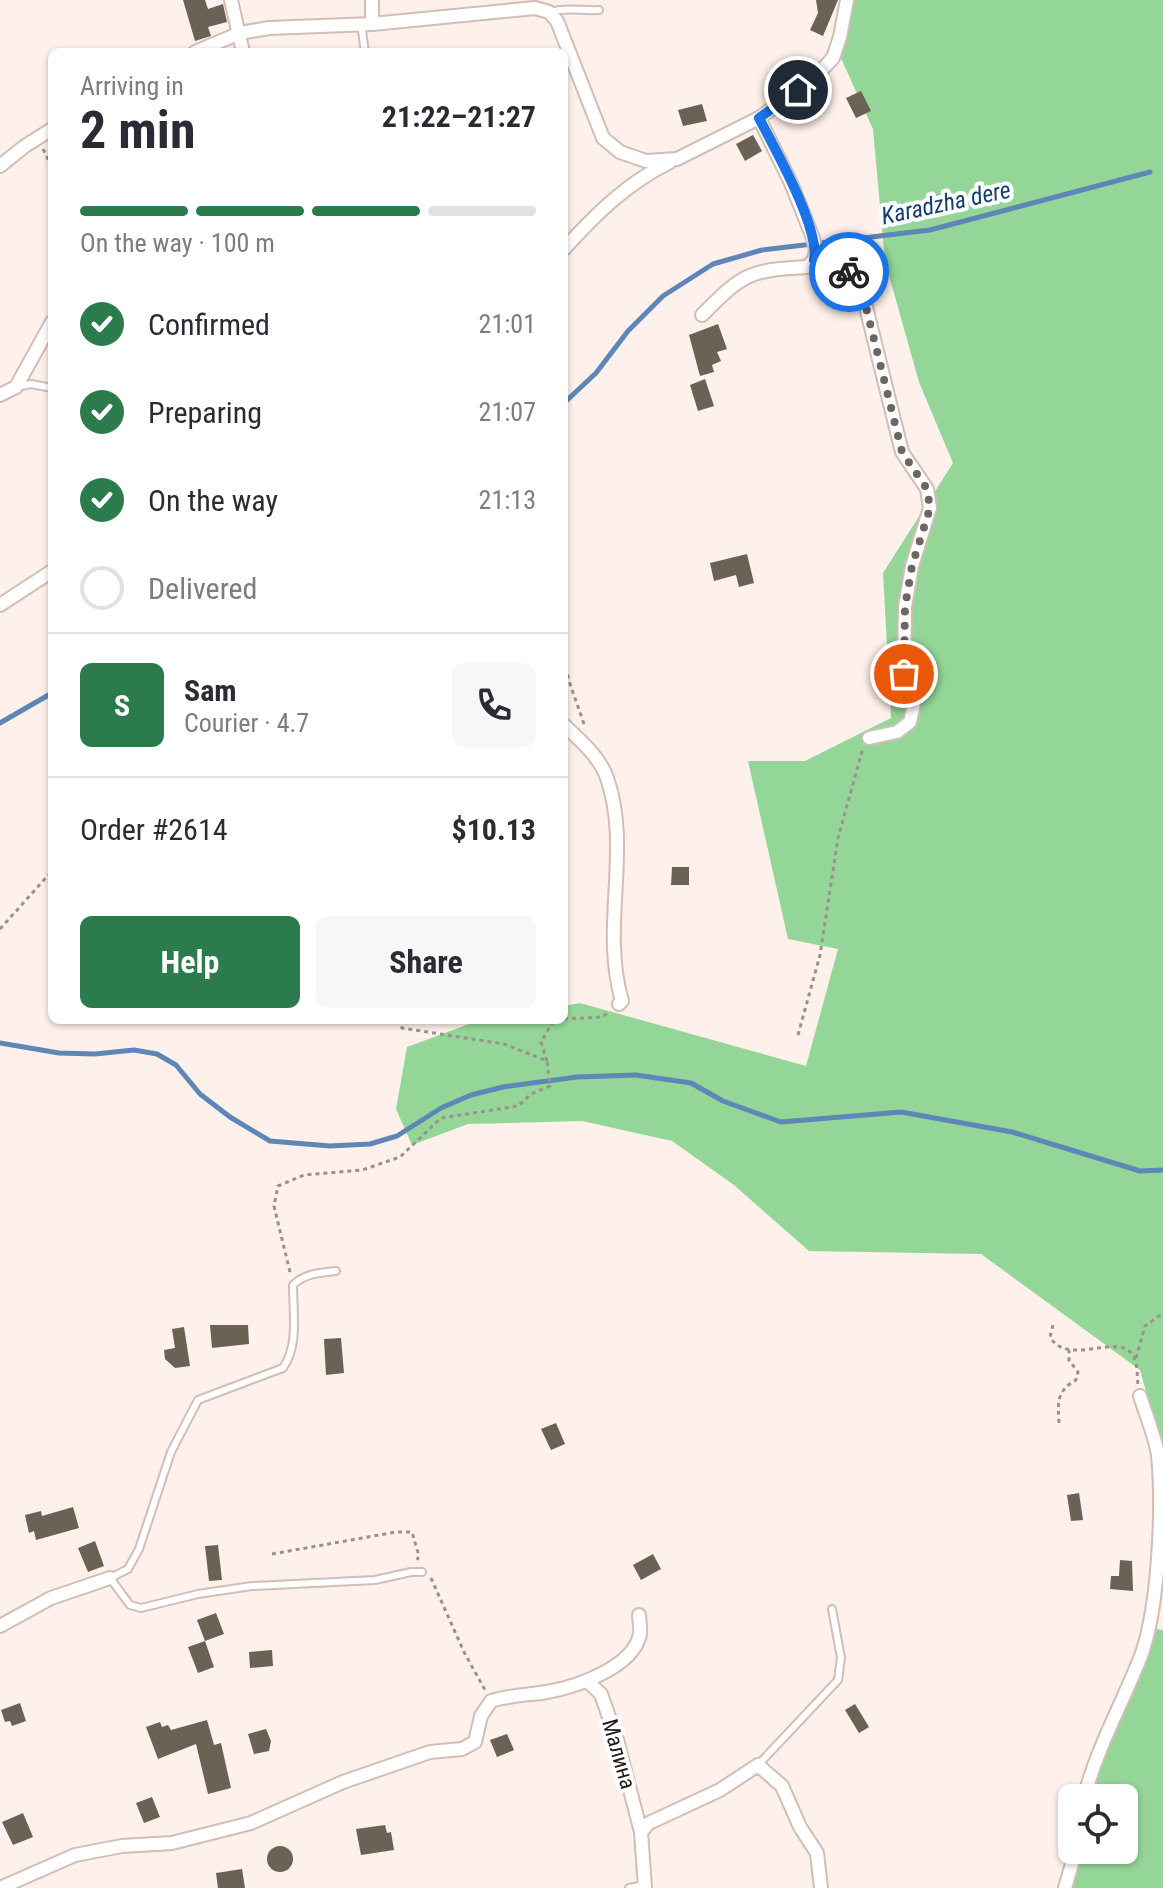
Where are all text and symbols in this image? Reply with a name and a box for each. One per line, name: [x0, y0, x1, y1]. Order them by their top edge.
pin: [764, 56, 832, 124]
icon: home: [776, 68, 820, 112]
text: Arriving in: [80, 71, 184, 101]
text: 21:22–21:27: [382, 99, 536, 134]
text: 2 min: [80, 100, 196, 161]
water label: Karadzha dere: [879, 176, 1013, 230]
text: On the way · 100 m: [80, 228, 275, 258]
courier: [809, 232, 889, 312]
icon: bike: [827, 250, 871, 294]
icon: check: [80, 302, 124, 346]
text: Confirmed: [148, 307, 270, 342]
text: 21:01: [479, 309, 536, 339]
icon: check: [80, 390, 124, 434]
text: Preparing: [148, 395, 262, 430]
text: 21:07: [479, 397, 536, 427]
icon: check: [80, 478, 124, 522]
text: On the way: [148, 483, 278, 518]
text: 21:13: [479, 485, 536, 515]
text: Delivered: [148, 571, 257, 606]
pin: [870, 640, 938, 708]
icon: bag: [882, 652, 926, 696]
button: phone: [452, 663, 536, 747]
text: Sam: [184, 673, 237, 708]
text: S: [114, 688, 130, 723]
text: Courier · 4.7: [184, 708, 309, 738]
text: Order #2614: [80, 812, 228, 847]
text: $10.13: [451, 812, 536, 847]
button: Help: [80, 916, 300, 1008]
button: Share: [316, 916, 536, 1008]
street label: Малина: [597, 1716, 641, 1792]
map controls: [1058, 1784, 1138, 1864]
button: locate: [1058, 1784, 1138, 1864]

